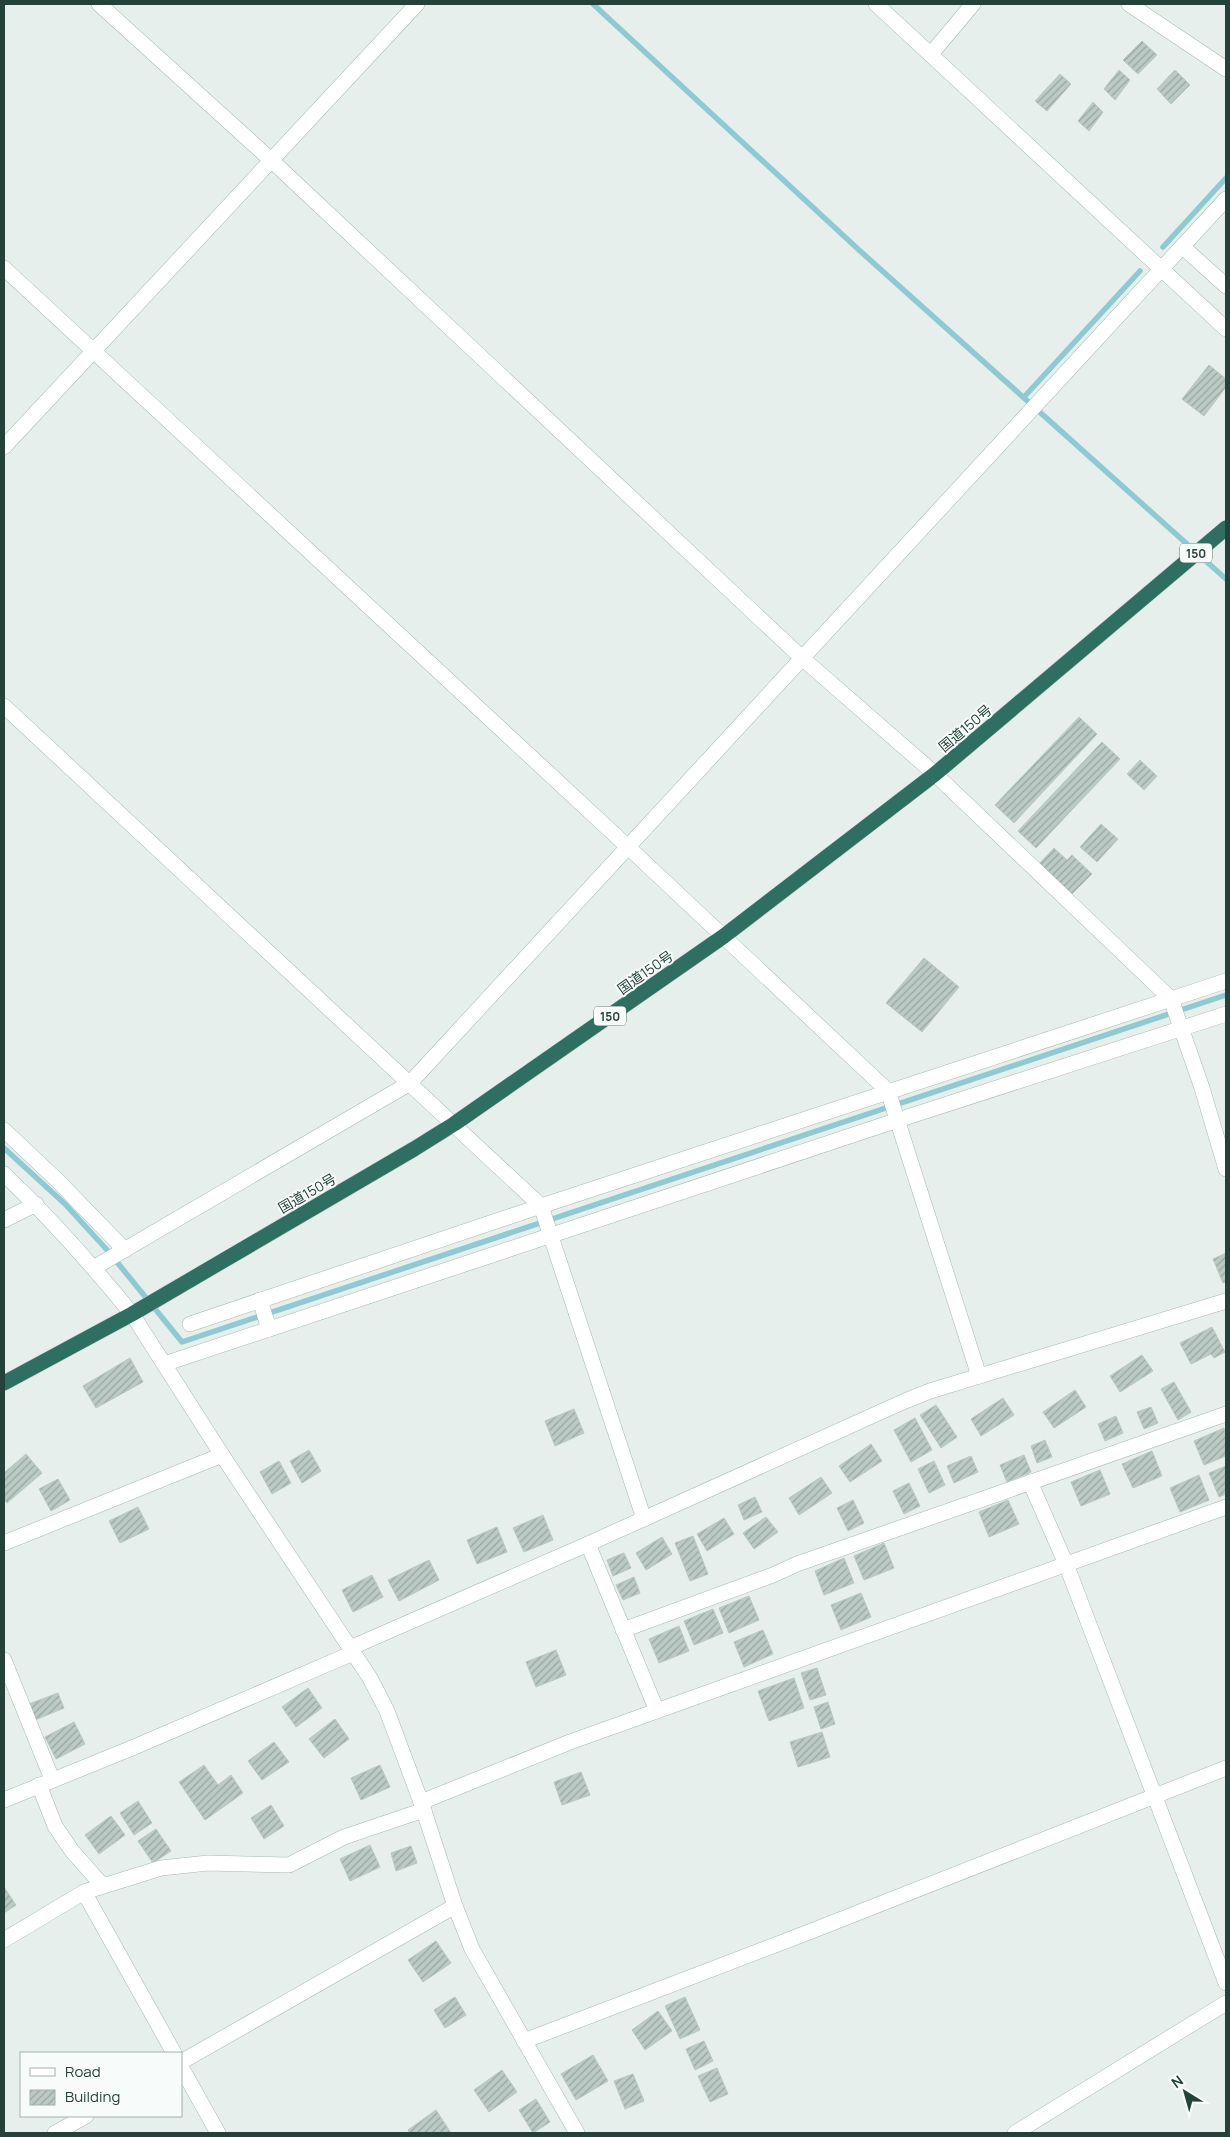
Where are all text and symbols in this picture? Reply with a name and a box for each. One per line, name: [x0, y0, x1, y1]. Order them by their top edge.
road number: 150: [1180, 544, 1212, 562]
street label: 国道150号: [934, 700, 996, 756]
street label: 国道150号: [613, 946, 677, 998]
road number: 150: [594, 1006, 626, 1026]
street label: 国道150号: [274, 1169, 340, 1217]
legend: [20, 2052, 182, 2117]
text: Road: [65, 2061, 101, 2082]
north arrow: [1160, 2067, 1210, 2117]
text: N: [1167, 2071, 1187, 2092]
text: Building: [65, 2086, 120, 2107]

